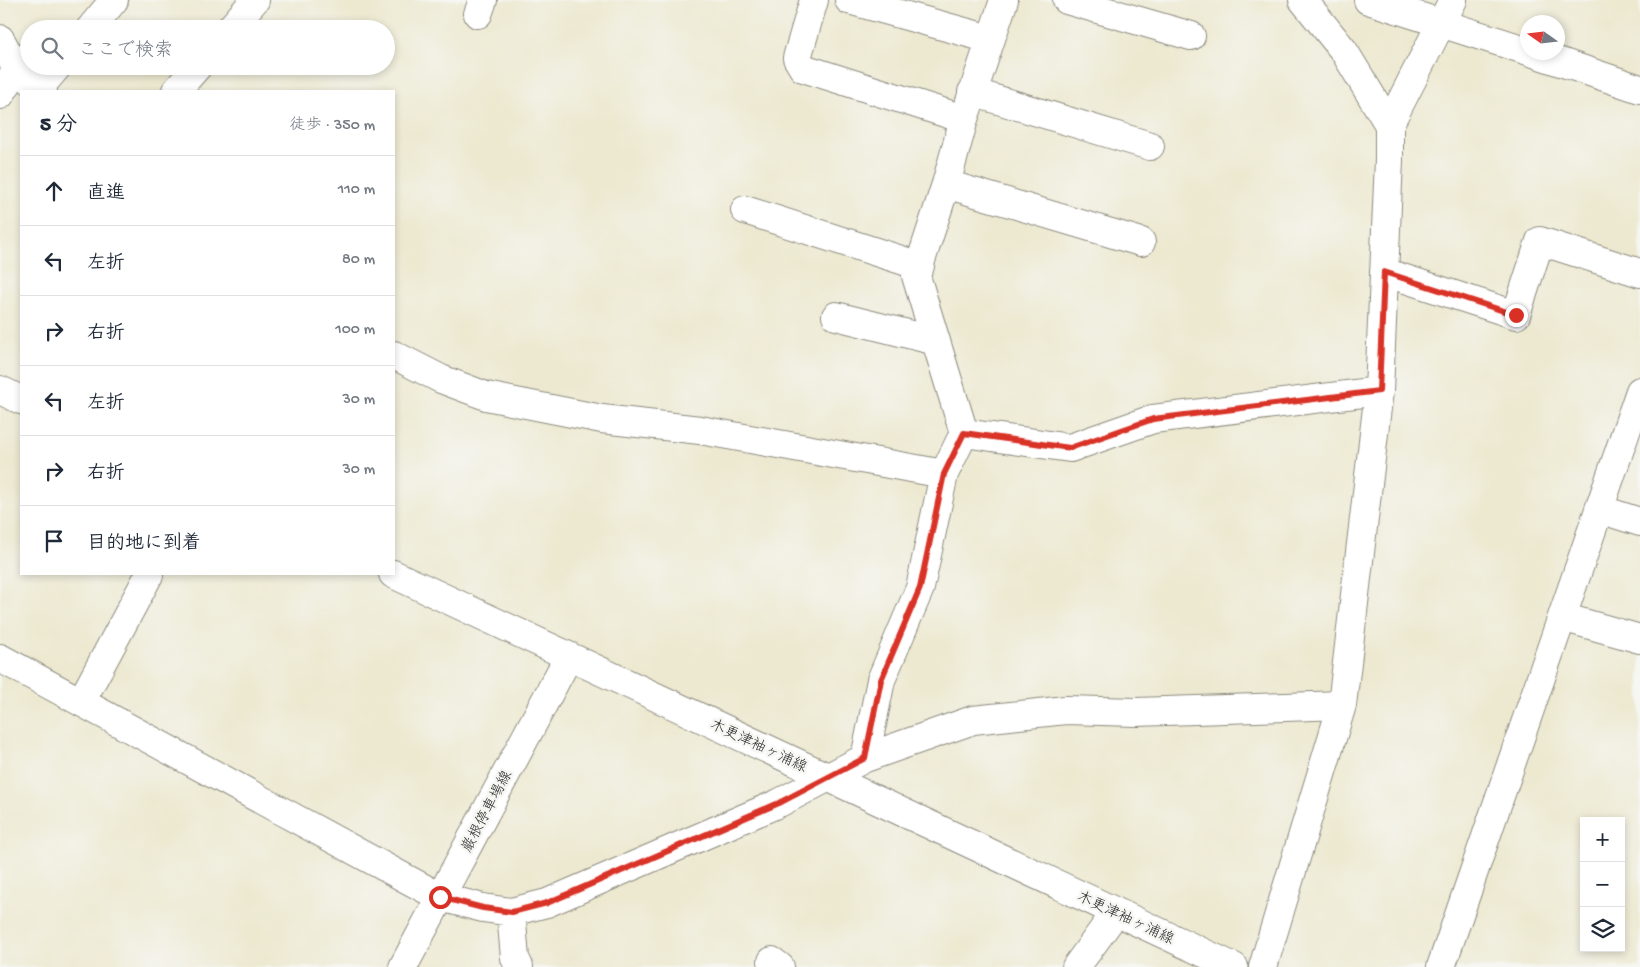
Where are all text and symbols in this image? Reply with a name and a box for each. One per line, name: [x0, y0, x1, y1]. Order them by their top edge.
north arrow: [1520, 15, 1565, 60]
search box: [20, 20, 395, 75]
icon: search: [38, 34, 66, 62]
text: ここで検索: [78, 40, 173, 63]
text: 5 分: [40, 114, 77, 139]
text: 徒歩 · 350 m: [289, 117, 375, 136]
icon: ahead: [40, 177, 68, 205]
text: 110 m: [338, 181, 375, 200]
text: 直進: [87, 183, 125, 206]
icon: left: [40, 247, 68, 275]
text: 80 m: [342, 251, 375, 270]
text: 左折: [87, 253, 125, 276]
route end: [1505, 304, 1528, 327]
icon: right: [40, 317, 68, 345]
text: 100 m: [335, 321, 375, 340]
text: 右折: [87, 323, 125, 346]
icon: left: [40, 387, 68, 415]
text: 30 m: [342, 391, 375, 410]
text: 左折: [87, 393, 125, 416]
icon: right: [40, 457, 68, 485]
text: 30 m: [342, 461, 375, 480]
text: 右折: [87, 463, 125, 486]
icon: arrive: [40, 527, 68, 555]
text: 目的地に到着: [87, 533, 201, 556]
street label: 木更津袖ヶ浦線: [707, 716, 810, 777]
street label: 巌根停車場線: [458, 768, 517, 856]
map controls: [1580, 817, 1625, 952]
button: +: [1580, 817, 1625, 862]
button: −: [1580, 862, 1625, 907]
route start: [429, 886, 452, 909]
street label: 木更津袖ヶ浦線: [1074, 888, 1177, 949]
button: layers: [1580, 907, 1625, 952]

